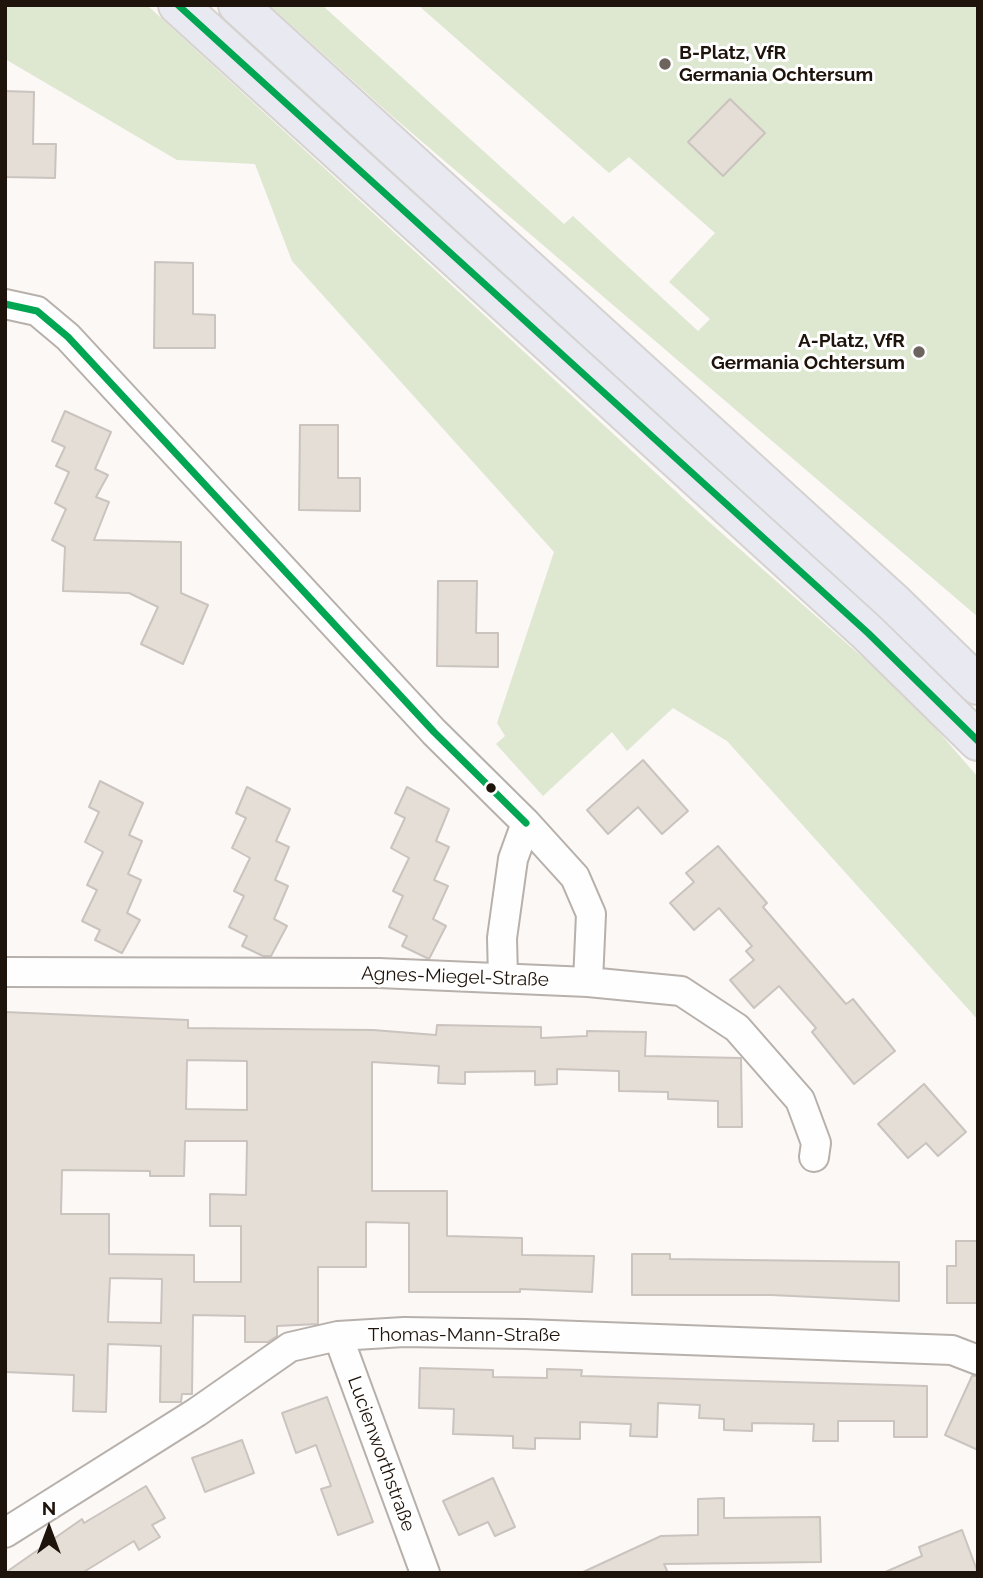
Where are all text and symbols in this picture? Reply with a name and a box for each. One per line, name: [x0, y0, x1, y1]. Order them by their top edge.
place label: B-Platz, VfR Germania Ochtersum: [679, 42, 873, 86]
marker: B-Platz, VfR Germania Ochtersum: [657, 56, 673, 72]
place label: A-Platz, VfR Germania Ochtersum: [711, 330, 905, 374]
marker: A-Platz, VfR Germania Ochtersum: [911, 344, 927, 360]
unlabelled marker: [484, 781, 498, 795]
street label: Agnes-Miegel-Straße: [361, 962, 549, 992]
street label: Thomas-Mann-Straße: [368, 1324, 560, 1346]
street label: Lucienworthstraße: [342, 1373, 420, 1535]
north arrow: [14, 1494, 84, 1564]
text: N: [42, 1497, 56, 1519]

